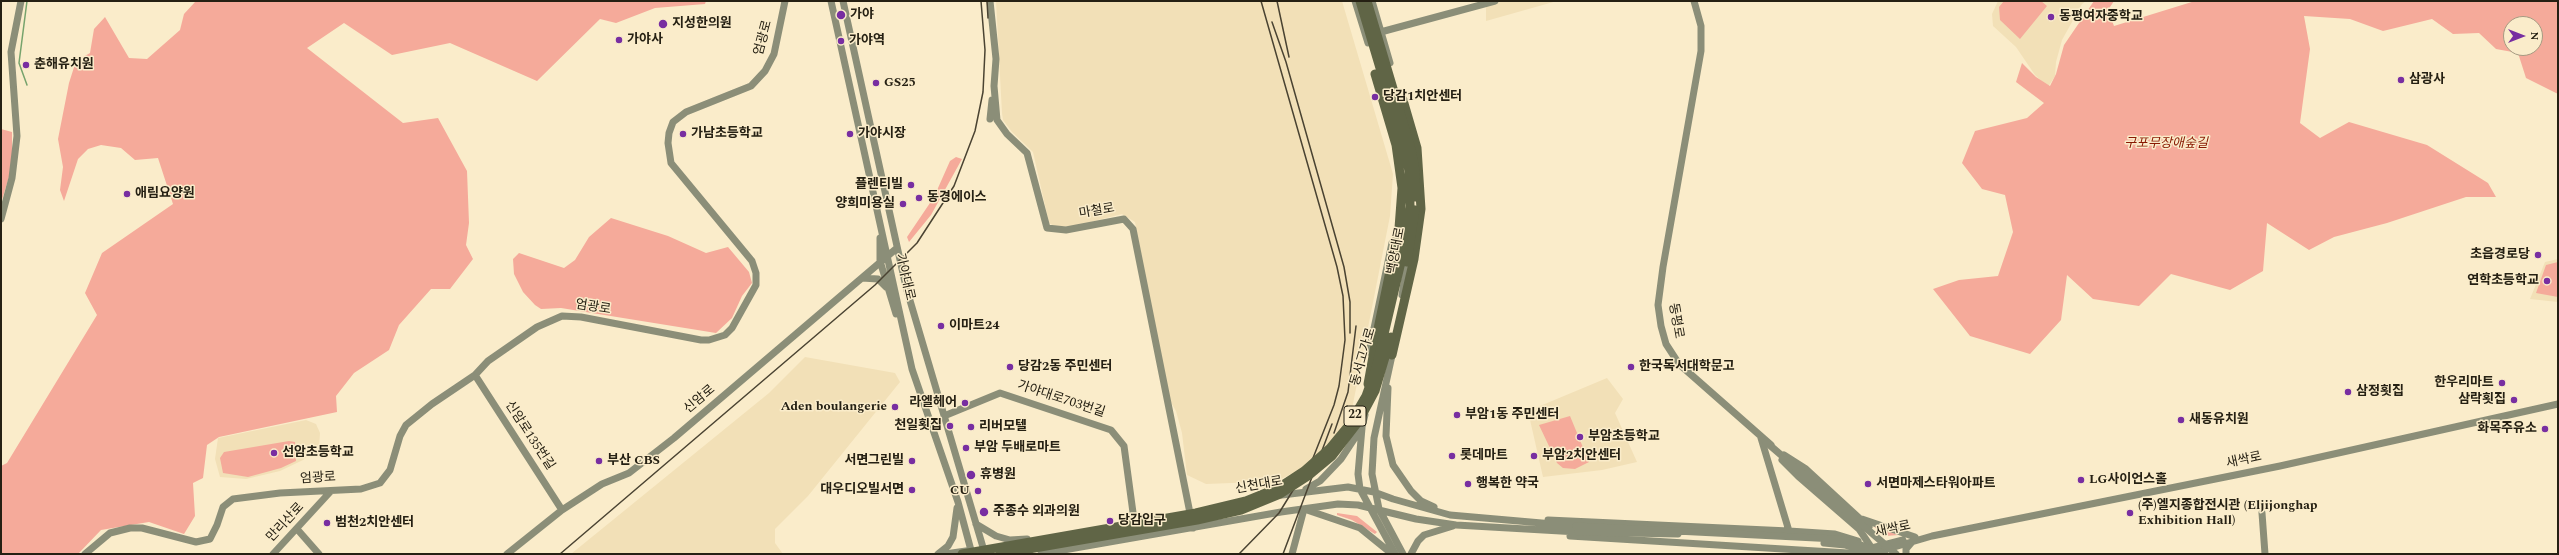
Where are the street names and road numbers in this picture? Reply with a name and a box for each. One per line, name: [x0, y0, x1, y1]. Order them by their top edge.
street label: 엄광로: [752, 19, 776, 57]
street label: 마철로: [1078, 201, 1116, 223]
street label: 백양대로: [1385, 226, 1409, 276]
street label: 가야대로: [891, 252, 917, 302]
street label: 엄광로: [574, 297, 612, 319]
street label: 동평로: [1664, 302, 1686, 340]
street label: 동서고가로: [1348, 326, 1380, 388]
street label: 가야대로703번길: [1015, 378, 1107, 422]
street label: 신암로: [681, 382, 719, 418]
street label: 신암로135번길: [501, 398, 557, 474]
road number: 22: [1344, 406, 1366, 426]
street label: 새싹로: [2225, 450, 2263, 472]
street label: 엄광로: [300, 470, 336, 488]
street label: 신천대로: [1234, 474, 1284, 498]
street label: 만리산로: [264, 500, 308, 546]
street label: 새싹로: [1874, 519, 1912, 541]

